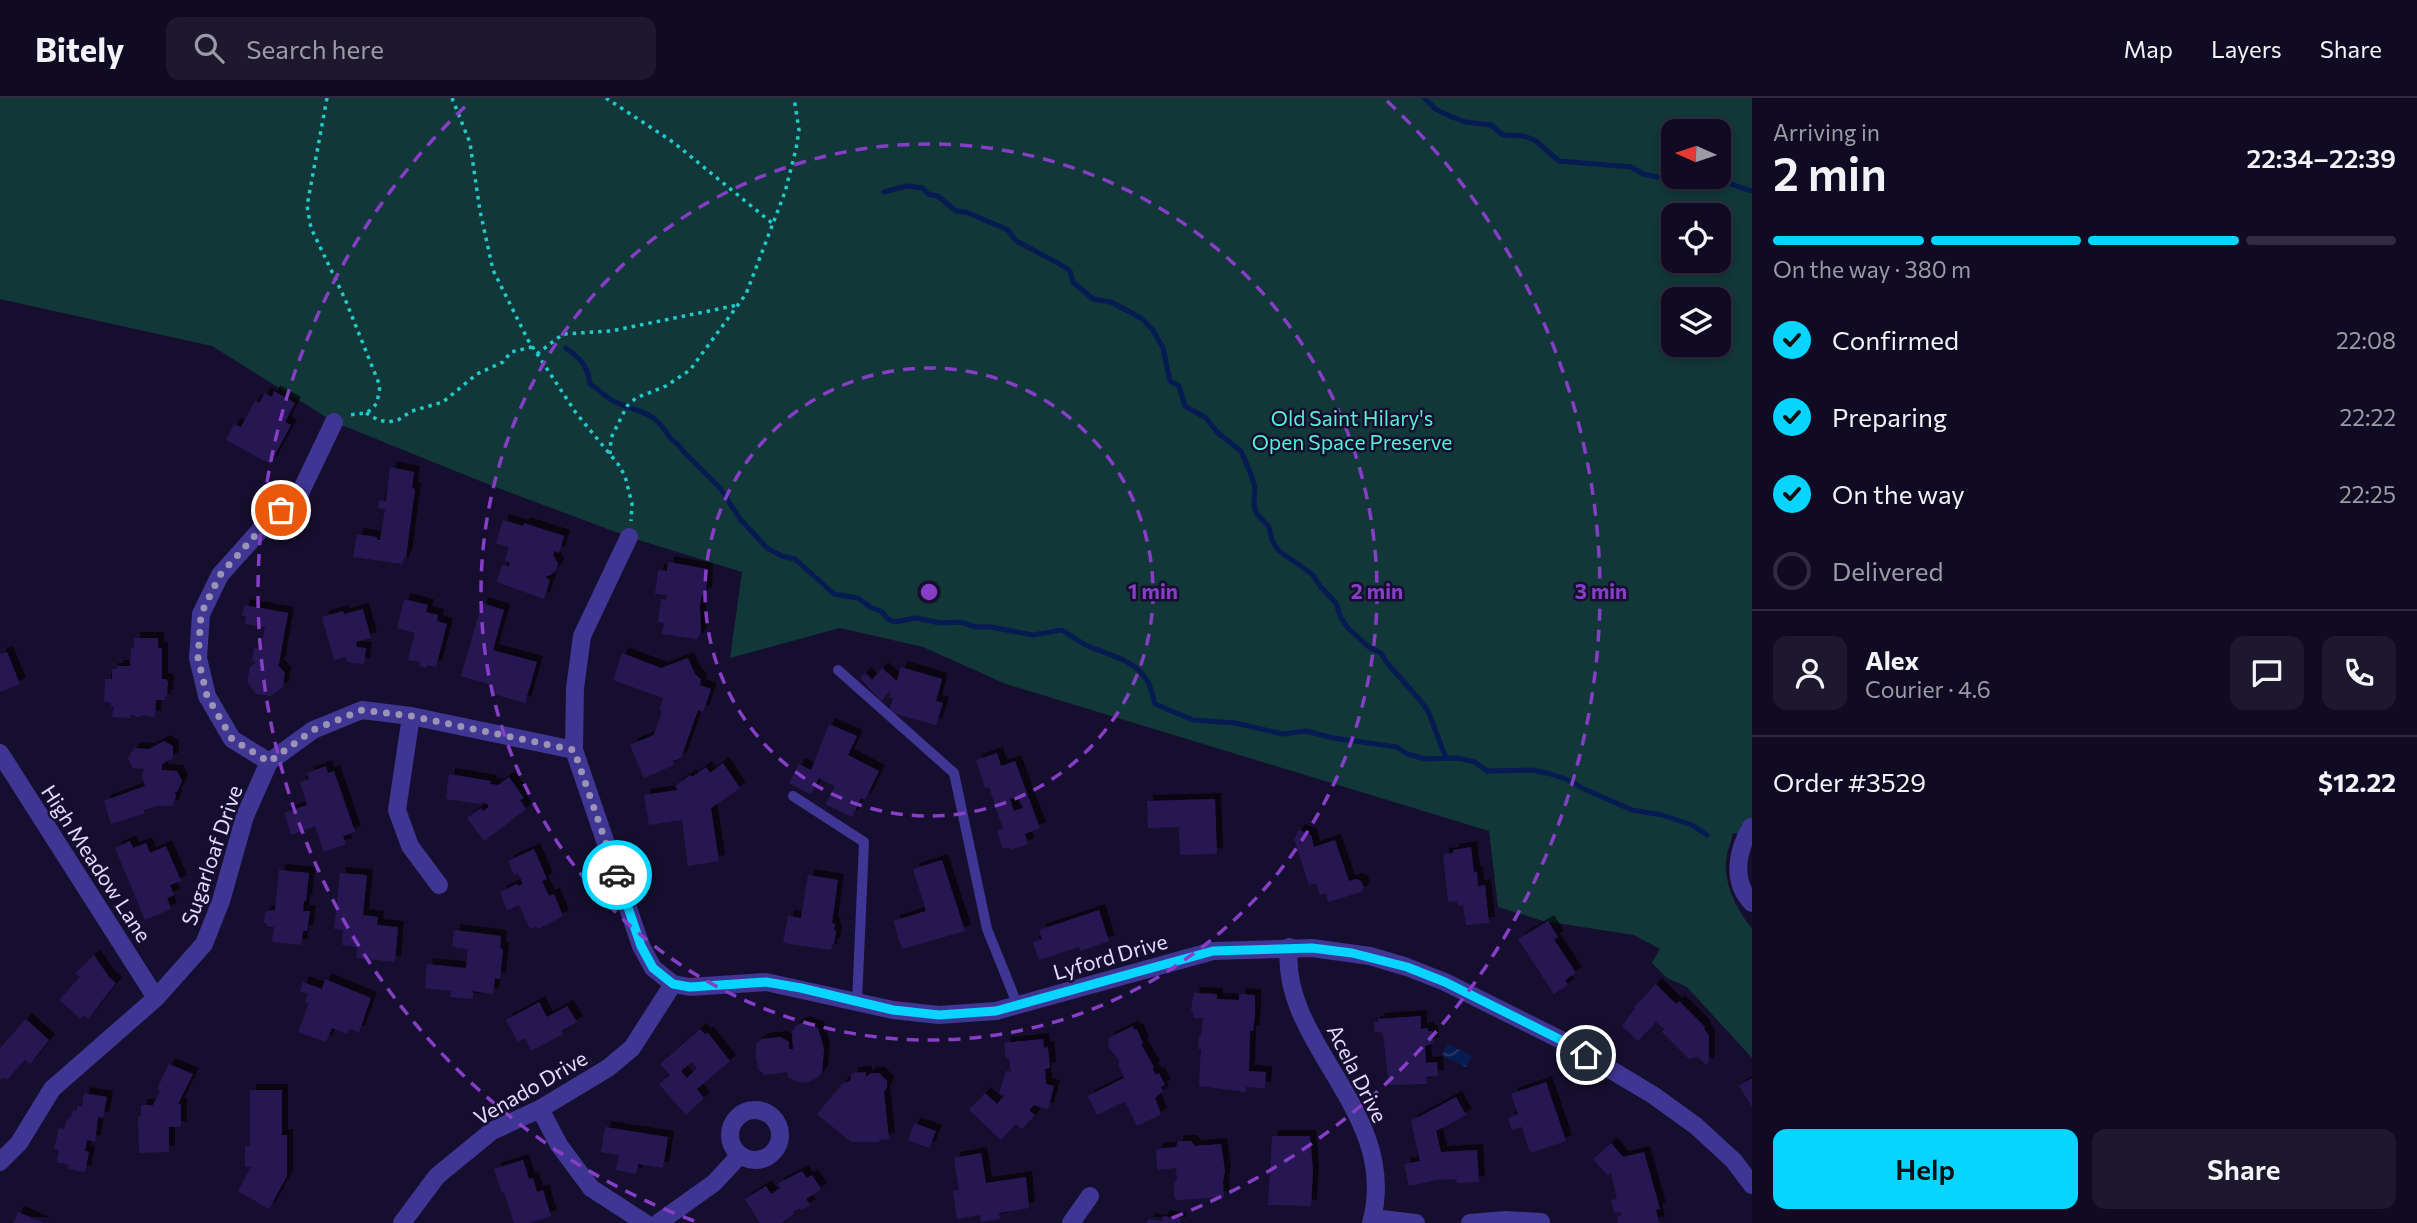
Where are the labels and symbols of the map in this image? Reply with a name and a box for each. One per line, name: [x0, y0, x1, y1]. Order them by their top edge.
north arrow: [1661, 119, 1731, 189]
park label: Old Saint Hilary's Open Space Preserve: [1252, 405, 1452, 454]
pin: [251, 480, 311, 540]
text: 1 min: [1128, 578, 1178, 603]
text: 2 min: [1351, 578, 1403, 603]
text: 3 min: [1575, 578, 1627, 603]
centre of rings: [917, 580, 941, 604]
street label: High Meadow Lane: [37, 780, 157, 946]
street label: Sugarloaf Drive: [175, 782, 247, 928]
courier: [582, 840, 652, 910]
street label: Lyford Drive: [1050, 928, 1170, 984]
street label: Acela Drive: [1323, 1020, 1393, 1126]
pin: [1556, 1025, 1616, 1085]
street label: Venado Drive: [469, 1045, 591, 1129]

